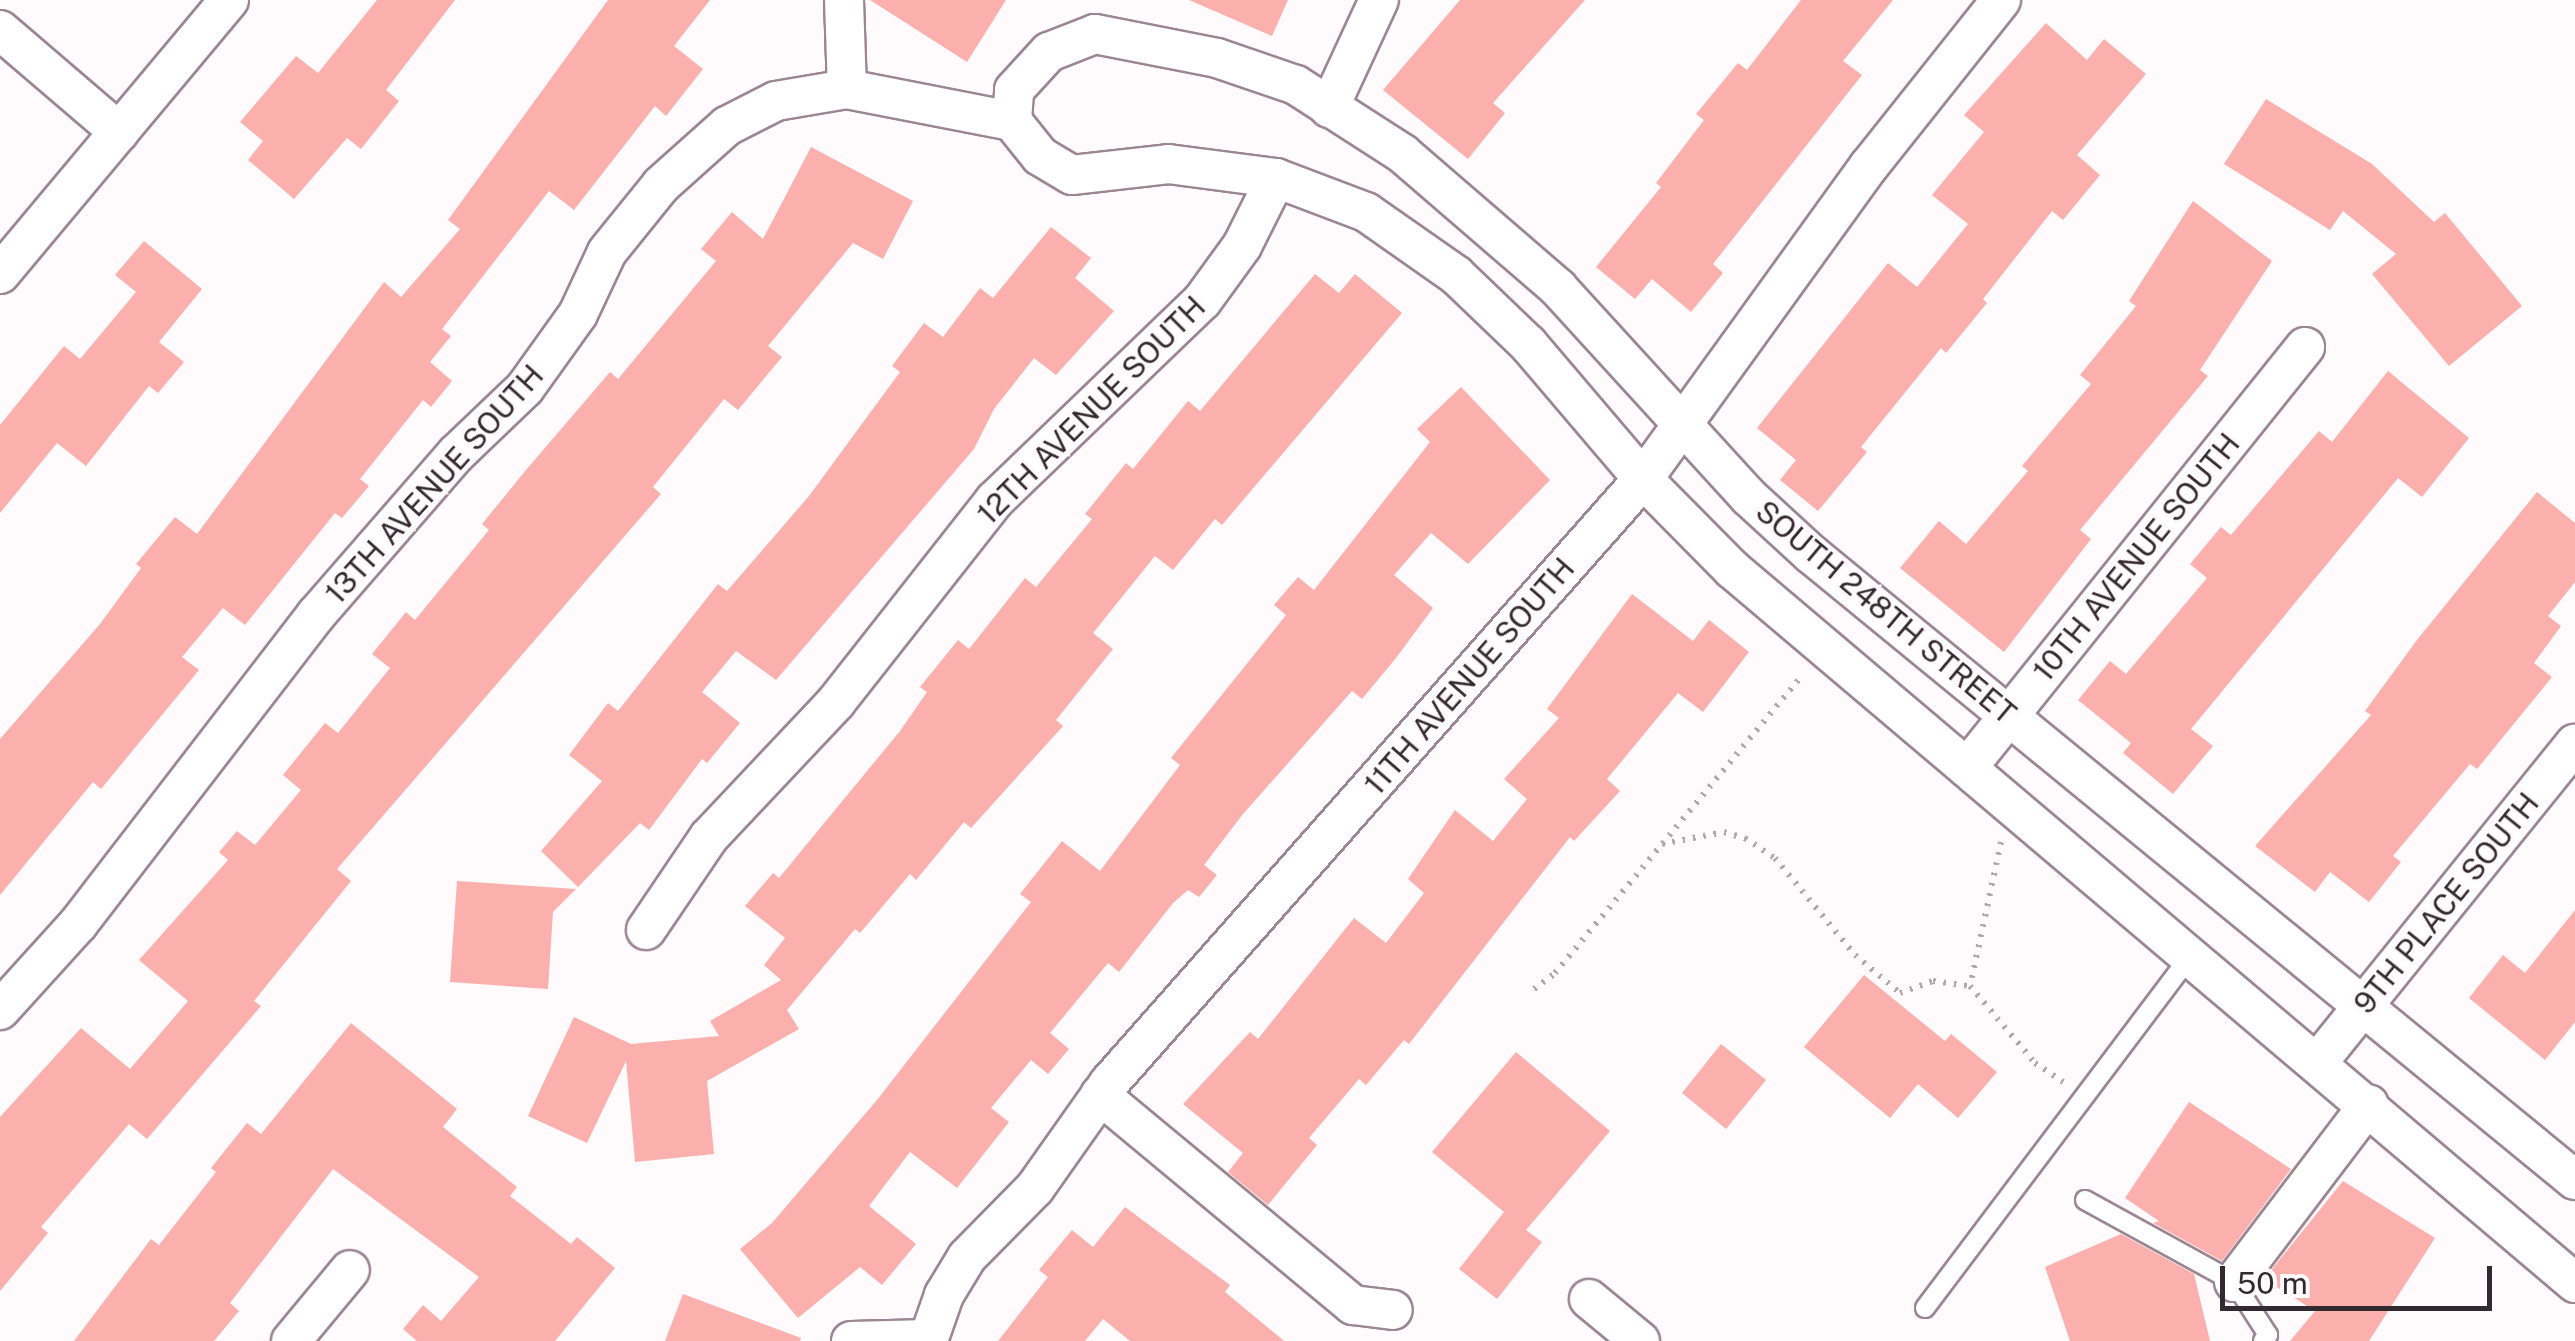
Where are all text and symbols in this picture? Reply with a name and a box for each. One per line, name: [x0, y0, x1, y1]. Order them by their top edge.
street label: 12TH AVENUE SOUTH: [970, 289, 1212, 531]
street label: 13TH AVENUE SOUTH: [317, 357, 551, 611]
street label: 10TH AVENUE SOUTH: [2025, 426, 2247, 688]
street label: SOUTH 248TH STREET: [1749, 493, 2023, 731]
street label: 11TH AVENUE SOUTH: [1356, 550, 1582, 802]
street label: 9TH PLACE SOUTH: [2346, 785, 2546, 1021]
scale bar: [2225, 1246, 2498, 1308]
text: 50 m: [2237, 1265, 2308, 1301]

